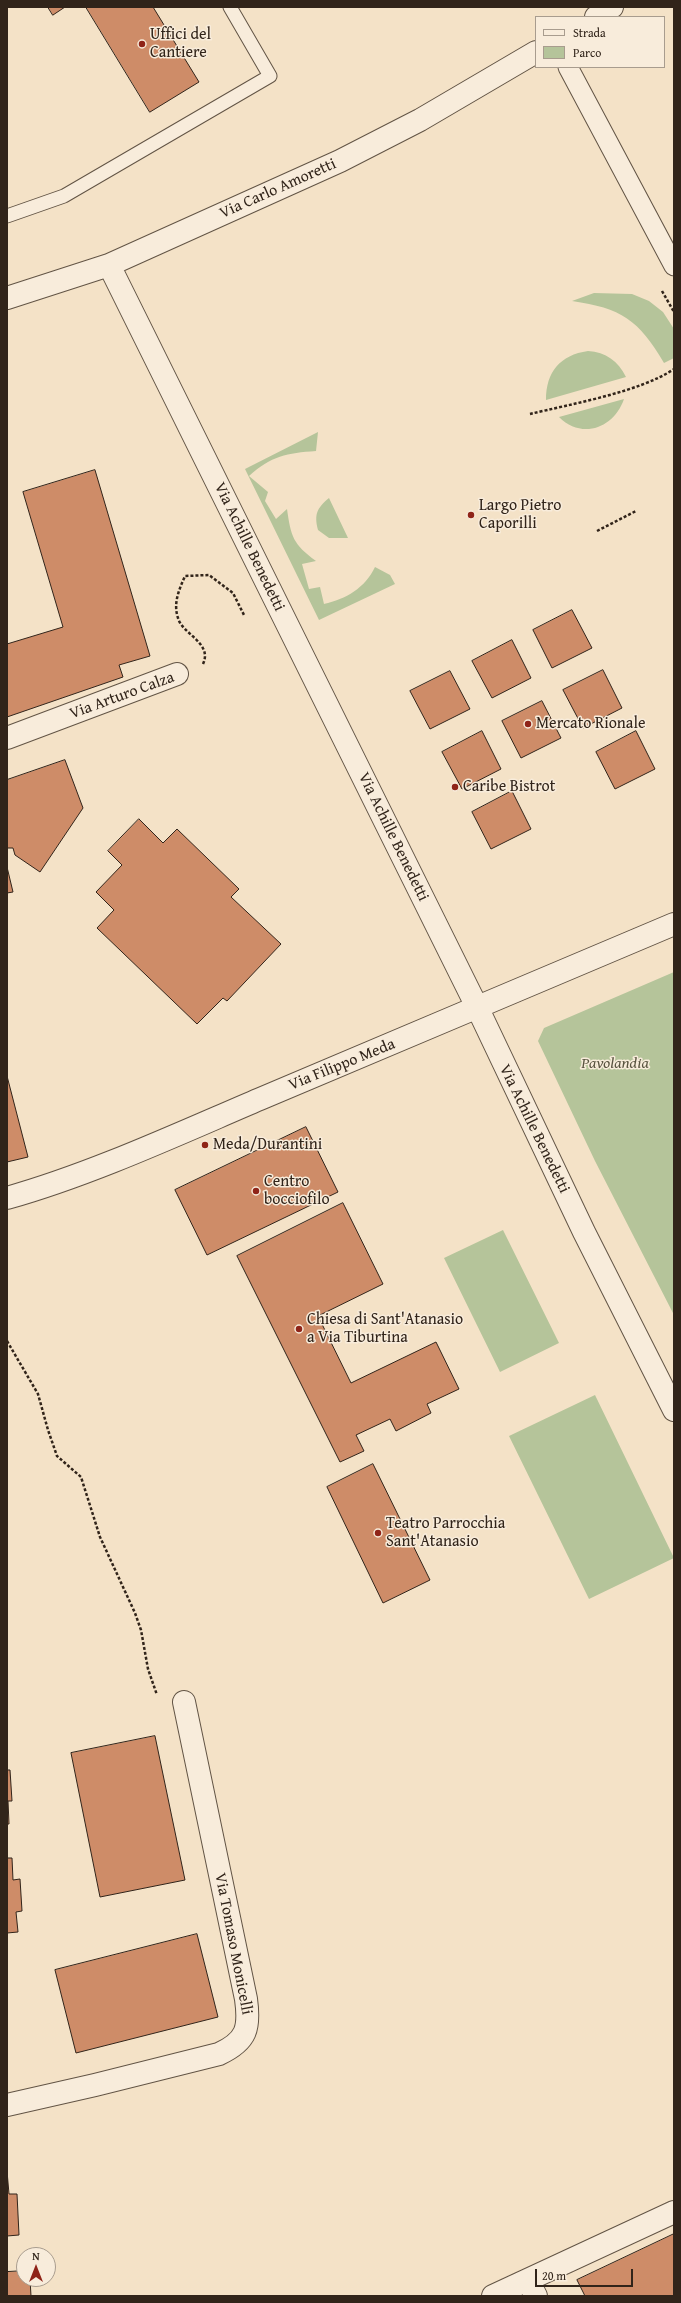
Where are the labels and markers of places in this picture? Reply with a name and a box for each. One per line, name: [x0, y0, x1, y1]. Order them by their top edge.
place label: Uffici del Cantiere: [150, 25, 211, 63]
marker: Uffici del Cantiere: [137, 39, 147, 49]
place label: Largo Pietro Caporilli: [479, 496, 561, 534]
marker: Largo Pietro Caporilli: [466, 510, 476, 520]
place label: Mercato Rionale: [536, 714, 645, 734]
marker: Mercato Rionale: [523, 719, 533, 729]
place label: Caribe Bistrot: [463, 777, 555, 797]
marker: Caribe Bistrot: [450, 782, 460, 792]
place label: Meda/Durantini: [213, 1135, 322, 1155]
marker: Meda/Durantini: [200, 1140, 210, 1150]
place label: Centro bocciofilo: [264, 1172, 330, 1210]
marker: Centro bocciofilo: [251, 1186, 261, 1196]
place label: Chiesa di Sant'Atanasio a Via Tiburtina: [307, 1310, 463, 1348]
marker: Chiesa di Sant'Atanasio a Via Tiburtina: [294, 1324, 304, 1334]
place label: Teatro Parrocchia Sant'Atanasio: [386, 1514, 505, 1552]
marker: Teatro Parrocchia Sant'Atanasio: [373, 1528, 383, 1538]

